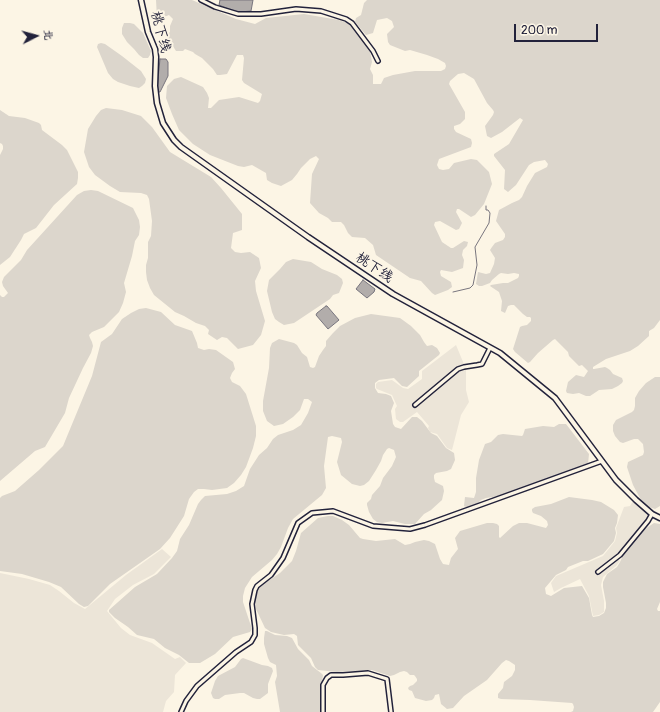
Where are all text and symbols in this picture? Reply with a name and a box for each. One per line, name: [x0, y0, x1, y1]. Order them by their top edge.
street label: 桃下线: [146, 10, 174, 54]
north arrow: [16, 16, 56, 56]
scale bar: [516, 16, 600, 42]
text: 200 m: [521, 23, 557, 38]
text: 北: [41, 29, 55, 41]
street label: 桃下线: [352, 249, 396, 287]

